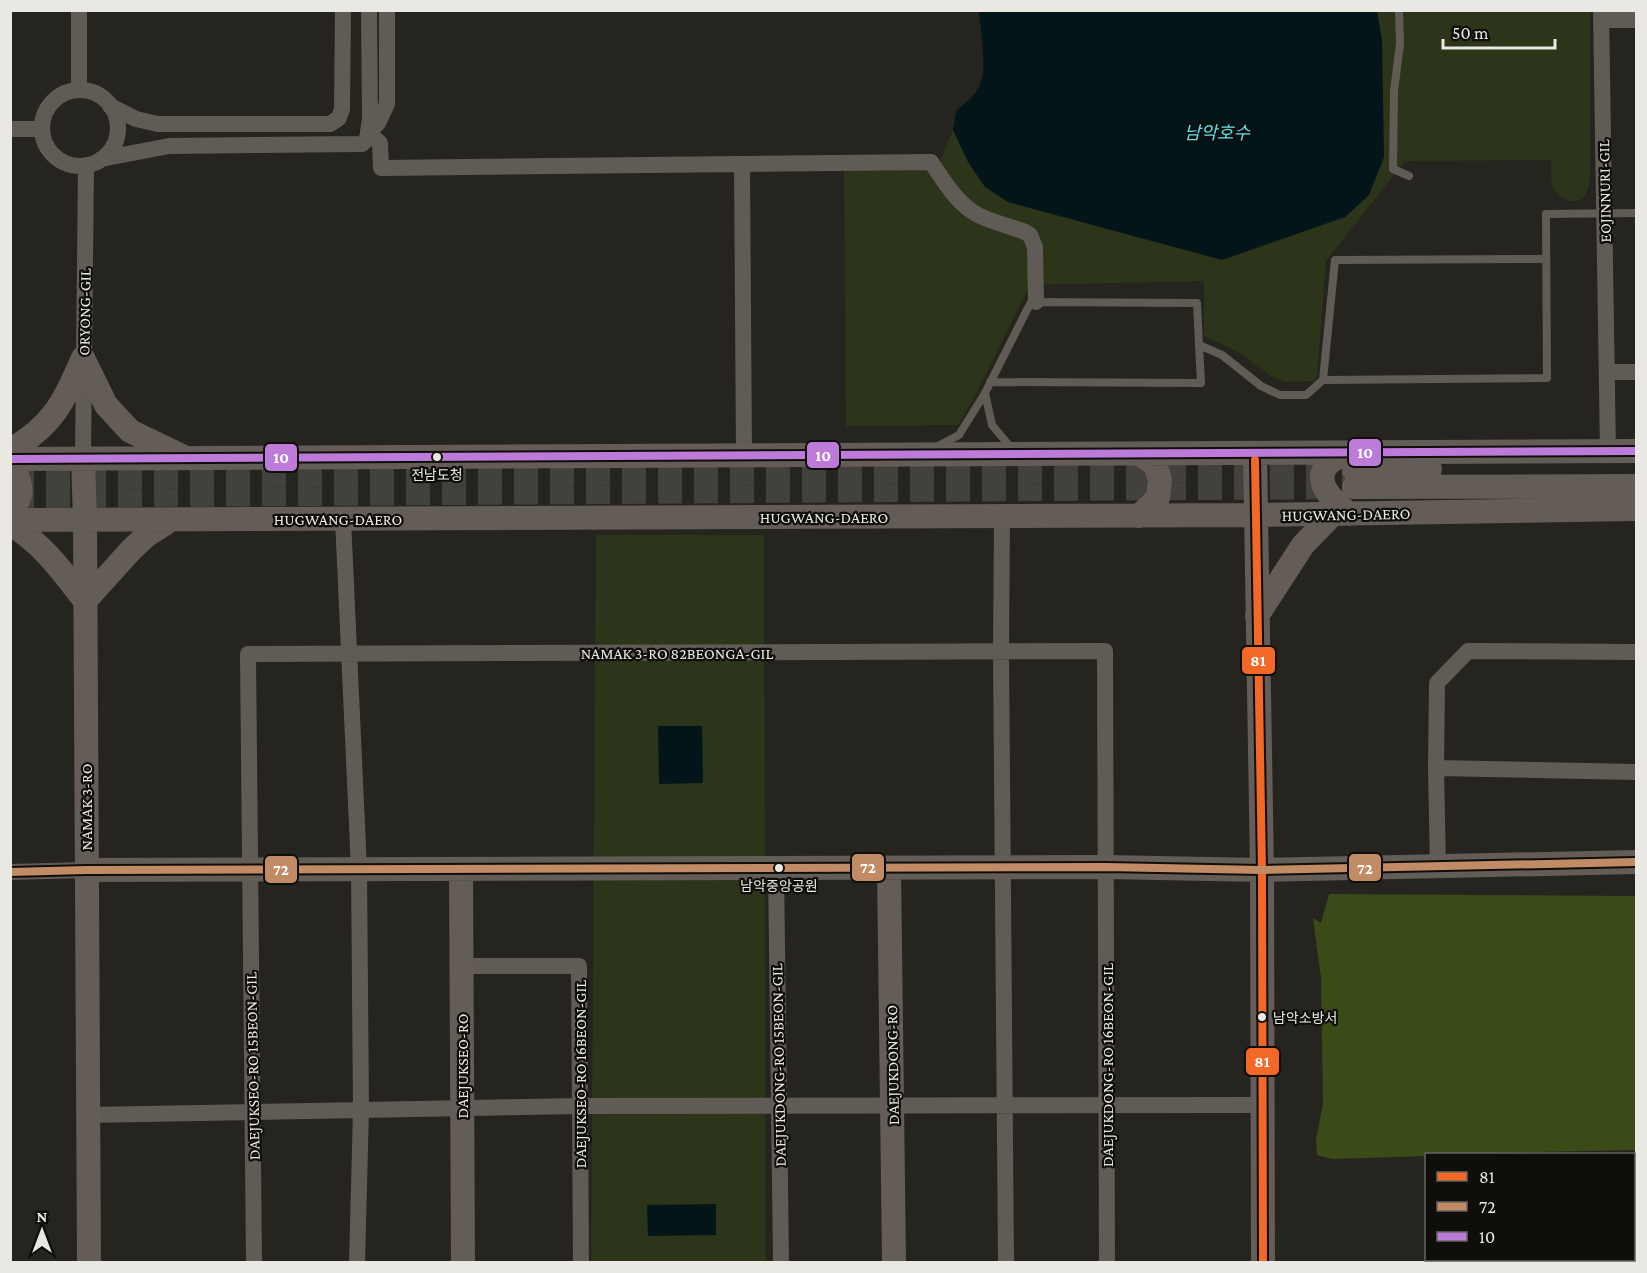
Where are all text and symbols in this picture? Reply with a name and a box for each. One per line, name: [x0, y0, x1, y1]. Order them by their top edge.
scale bar: [1443, 12, 1556, 50]
text: 50 m: [1452, 23, 1489, 43]
water label: 남악호수: [1184, 123, 1252, 143]
street label: EOJINNURI-GIL: [1595, 139, 1615, 243]
street label: ORYONG-GIL: [75, 268, 94, 356]
line badge: 10: [1348, 438, 1382, 467]
line badge: 10: [806, 441, 840, 469]
line badge: 10: [264, 443, 298, 472]
text: 10: [1357, 444, 1373, 461]
text: 10: [815, 447, 831, 464]
text: 10: [273, 449, 289, 466]
marker: 전남도청: [431, 451, 443, 463]
place label: 전남도청: [411, 467, 463, 483]
street label: HUGWANG-DAERO: [1282, 505, 1410, 524]
street label: HUGWANG-DAERO: [760, 509, 888, 526]
street label: HUGWANG-DAERO: [274, 511, 402, 528]
street label: NAMAK 3-RO 82BEONGA-GIL: [581, 645, 773, 662]
line badge: 81: [1241, 646, 1276, 675]
text: 81: [1250, 652, 1266, 669]
street label: NAMAK 3-RO: [78, 764, 95, 850]
line badge: 72: [851, 853, 885, 882]
line badge: 72: [1348, 853, 1382, 882]
line badge: 72: [264, 855, 298, 884]
text: 72: [860, 859, 876, 876]
text: 72: [1357, 860, 1373, 877]
text: 72: [273, 861, 289, 878]
marker: 남악중앙공원: [773, 862, 785, 874]
place label: 남악중앙공원: [740, 878, 818, 894]
street label: DAEJUKDONG-RO 15BEON-GIL: [768, 963, 790, 1167]
street label: DAEJUKDONG-RO 16BEON-GIL: [1099, 963, 1117, 1167]
street label: DAEJUKSEO-RO 15BEON-GIL: [242, 972, 264, 1160]
street label: DAEJUKSEO-RO 16BEON-GIL: [572, 980, 590, 1168]
street label: DAEJUKDONG-RO: [883, 1005, 903, 1125]
place label: 남악소방서: [1273, 1010, 1337, 1026]
marker: 남악소방서: [1256, 1011, 1268, 1023]
street label: DAEJUKSEO-RO: [454, 1014, 472, 1118]
line badge: 81: [1245, 1047, 1280, 1076]
text: 81: [1254, 1053, 1270, 1070]
legend: [1425, 1153, 1635, 1261]
text: 81: [1479, 1167, 1495, 1187]
text: 72: [1479, 1197, 1496, 1217]
north arrow: [12, 1201, 72, 1261]
text: N: [37, 1208, 48, 1225]
text: 10: [1479, 1227, 1495, 1247]

